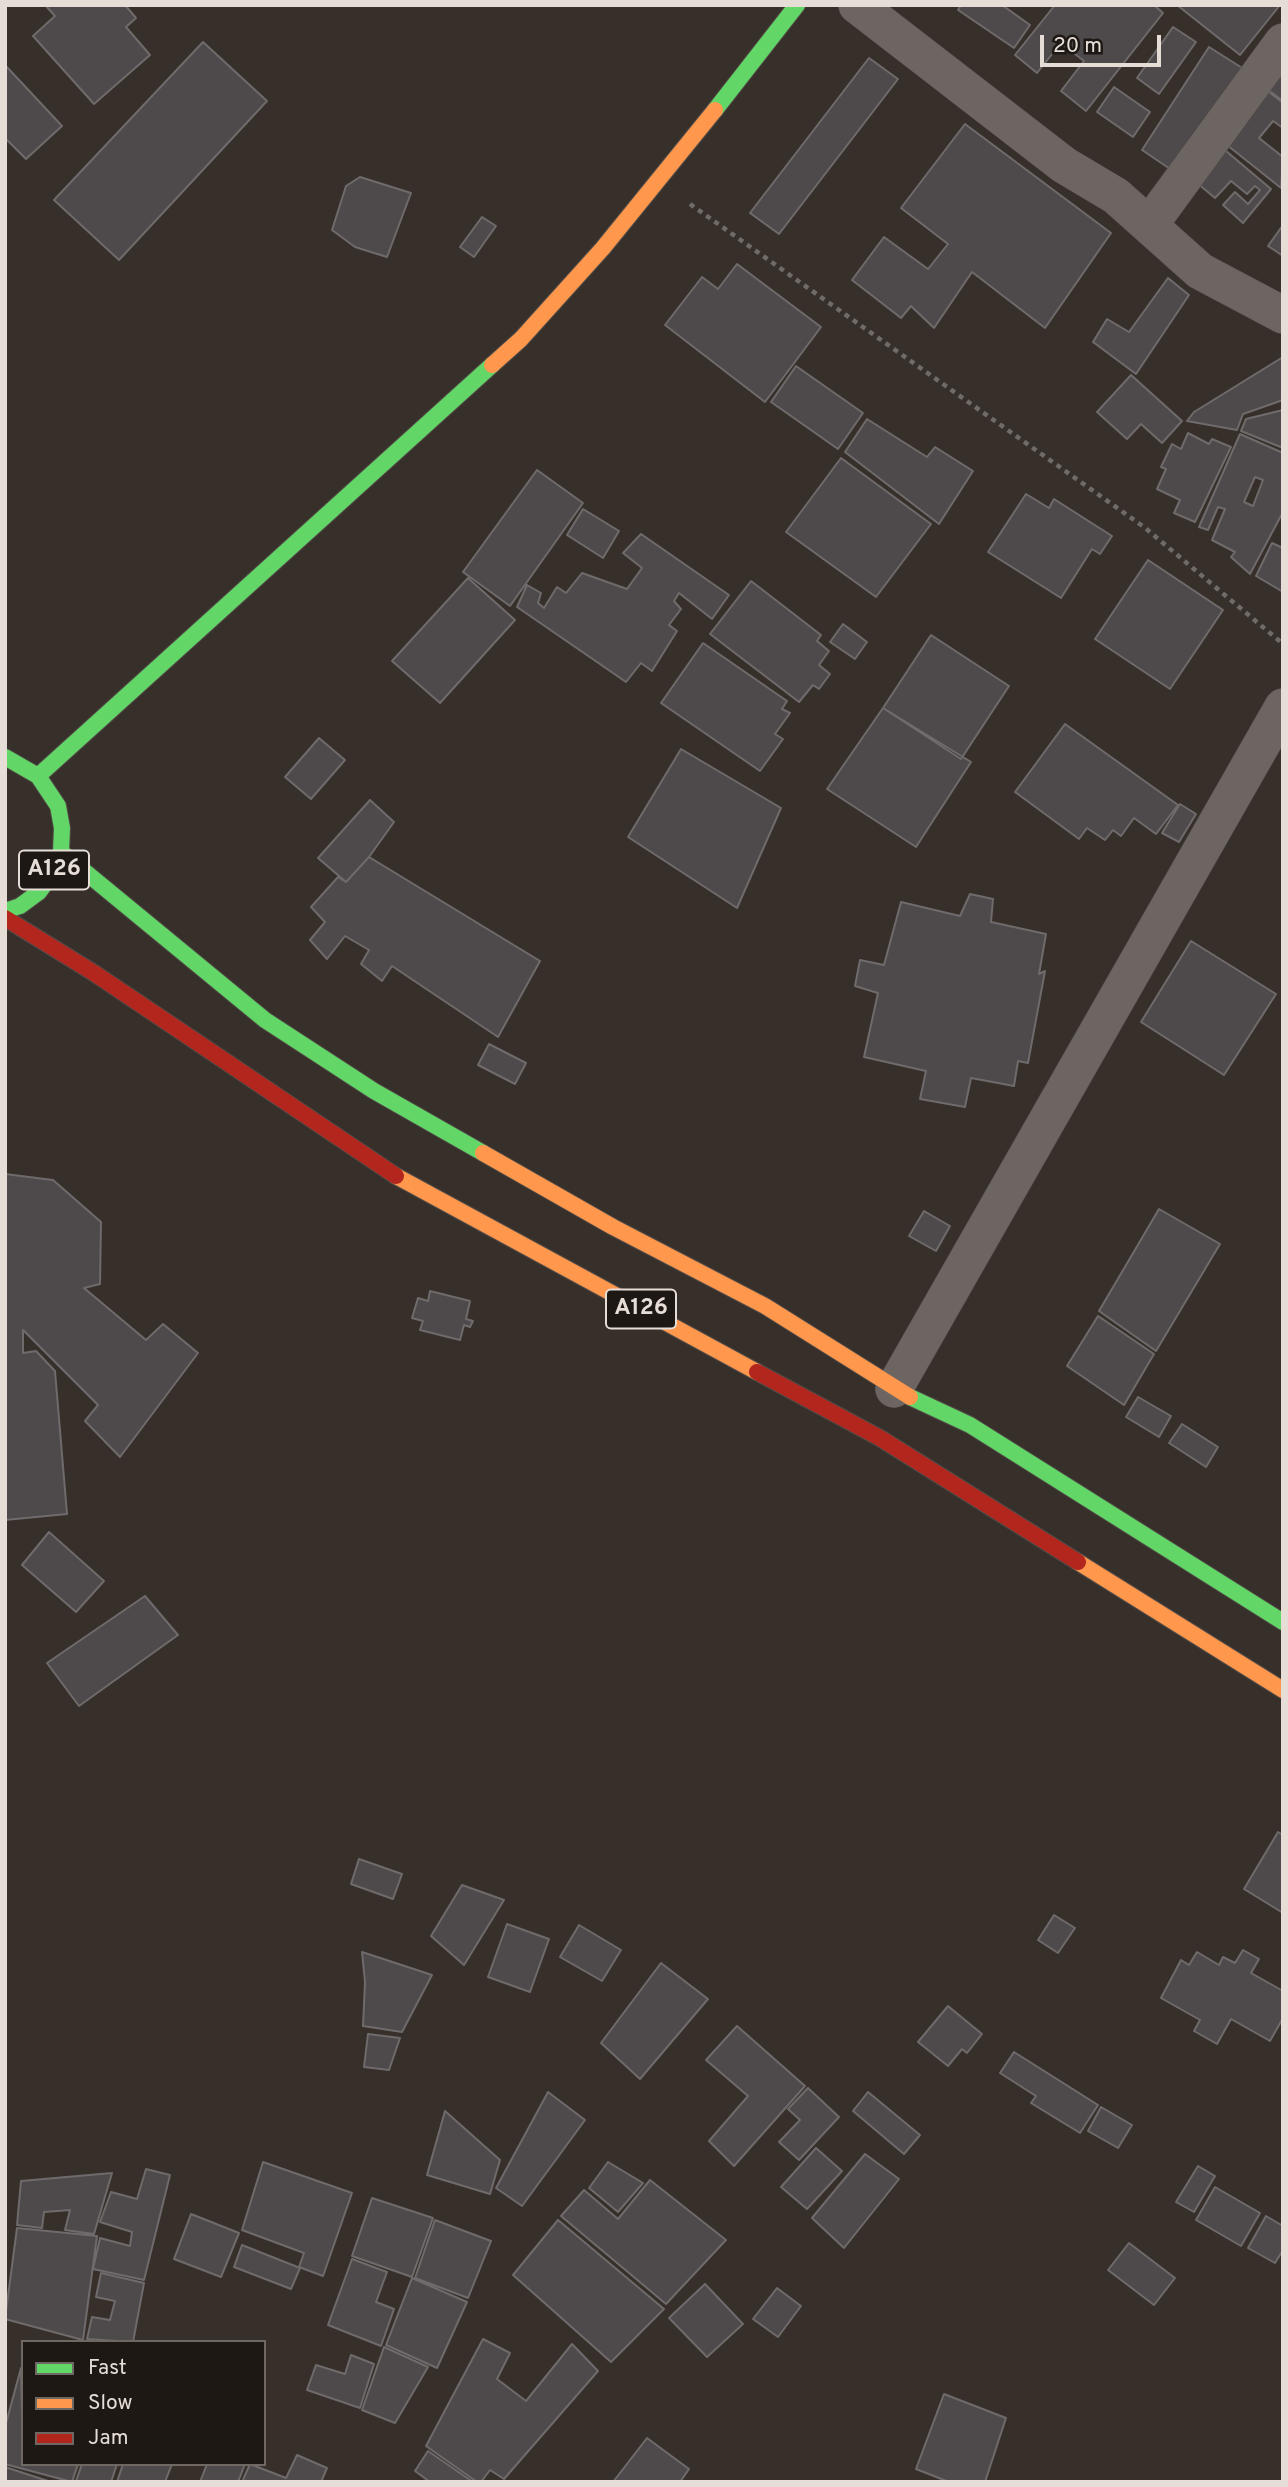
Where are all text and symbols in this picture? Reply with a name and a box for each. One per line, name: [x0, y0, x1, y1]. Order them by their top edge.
scale bar: [1043, 21, 1164, 65]
text: 20 m: [1053, 33, 1102, 60]
road number: A126: [19, 850, 89, 890]
road number: A126: [606, 1290, 676, 1328]
legend: [21, 2340, 266, 2466]
text: Fast: [88, 2355, 127, 2382]
text: Slow: [88, 2390, 133, 2417]
text: Jam: [88, 2425, 129, 2452]

